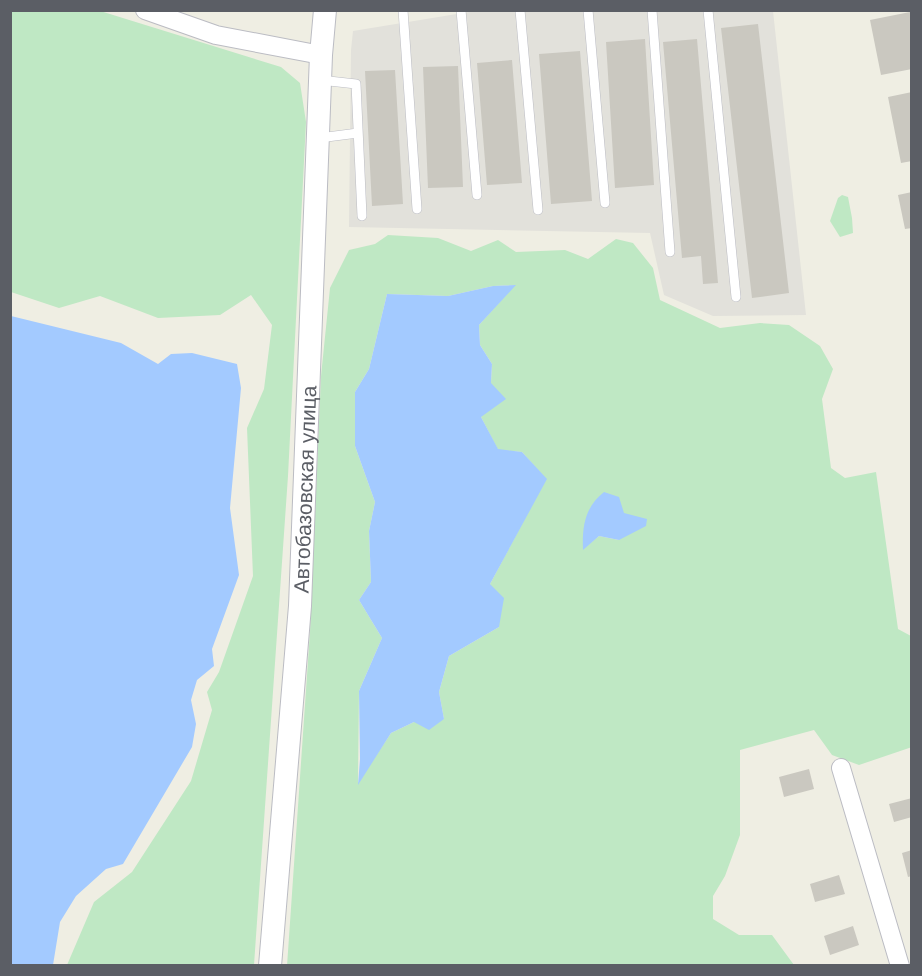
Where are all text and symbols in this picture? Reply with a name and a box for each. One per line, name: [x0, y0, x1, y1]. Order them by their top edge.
street label: Автобазовская улица: [289, 385, 320, 594]

